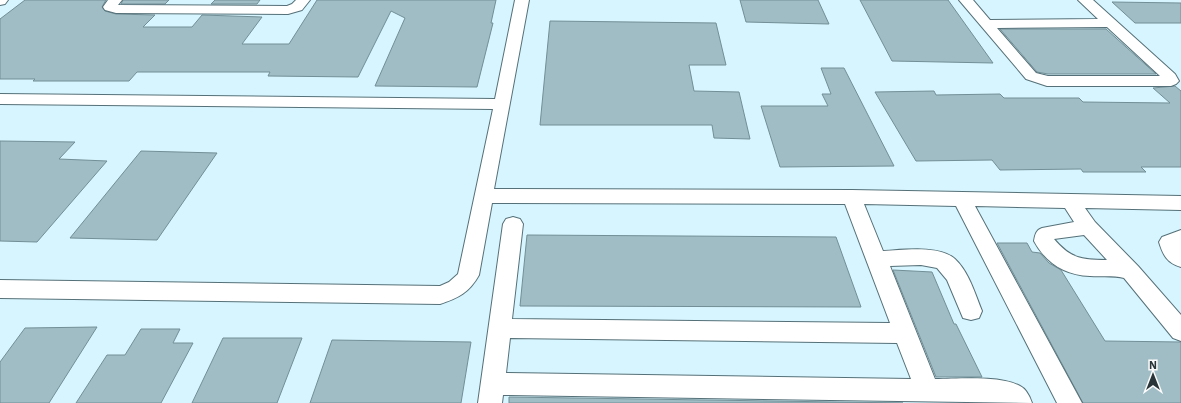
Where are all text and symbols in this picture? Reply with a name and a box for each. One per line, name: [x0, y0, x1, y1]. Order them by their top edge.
north arrow: [1133, 355, 1173, 395]
text: N: [1149, 358, 1157, 372]

